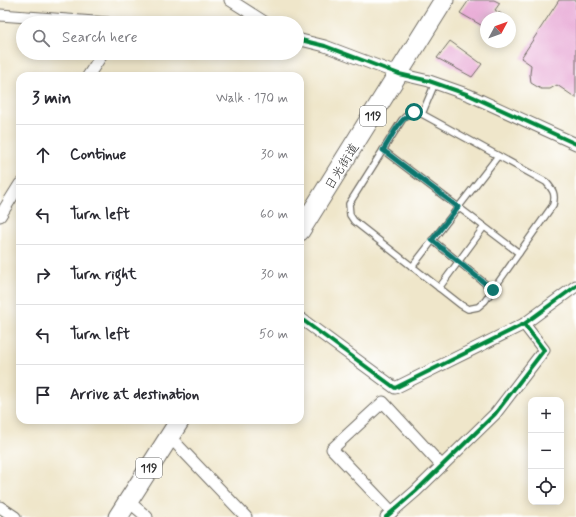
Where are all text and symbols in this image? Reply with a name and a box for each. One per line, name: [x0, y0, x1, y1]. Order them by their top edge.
north arrow: [480, 12, 516, 48]
search box: [16, 16, 304, 60]
icon: search: [30, 27, 52, 49]
text: Search here: [62, 28, 138, 48]
text: 3 min: [32, 87, 71, 109]
text: Walk · 170 m: [216, 90, 288, 107]
route start: [405, 103, 423, 121]
road number: 119: [360, 106, 386, 126]
street label: 日光街道: [321, 140, 363, 193]
icon: ahead: [32, 144, 54, 166]
text: Continue: [70, 145, 126, 165]
text: 30 m: [261, 146, 288, 163]
icon: left: [32, 204, 54, 226]
text: Turn left: [70, 205, 130, 225]
text: 60 m: [260, 206, 288, 223]
icon: right: [32, 264, 54, 286]
text: Turn right: [70, 265, 137, 285]
text: 30 m: [261, 266, 288, 283]
route end: [484, 281, 502, 299]
icon: left: [32, 324, 54, 346]
text: Turn left: [70, 325, 130, 345]
text: 50 m: [259, 326, 288, 343]
icon: arrive: [32, 384, 54, 406]
text: Arrive at destination: [70, 385, 199, 405]
map controls: [528, 397, 564, 505]
button: +: [528, 397, 564, 433]
button: −: [528, 433, 564, 469]
road number: 119: [136, 458, 162, 478]
button: locate: [528, 469, 564, 505]

